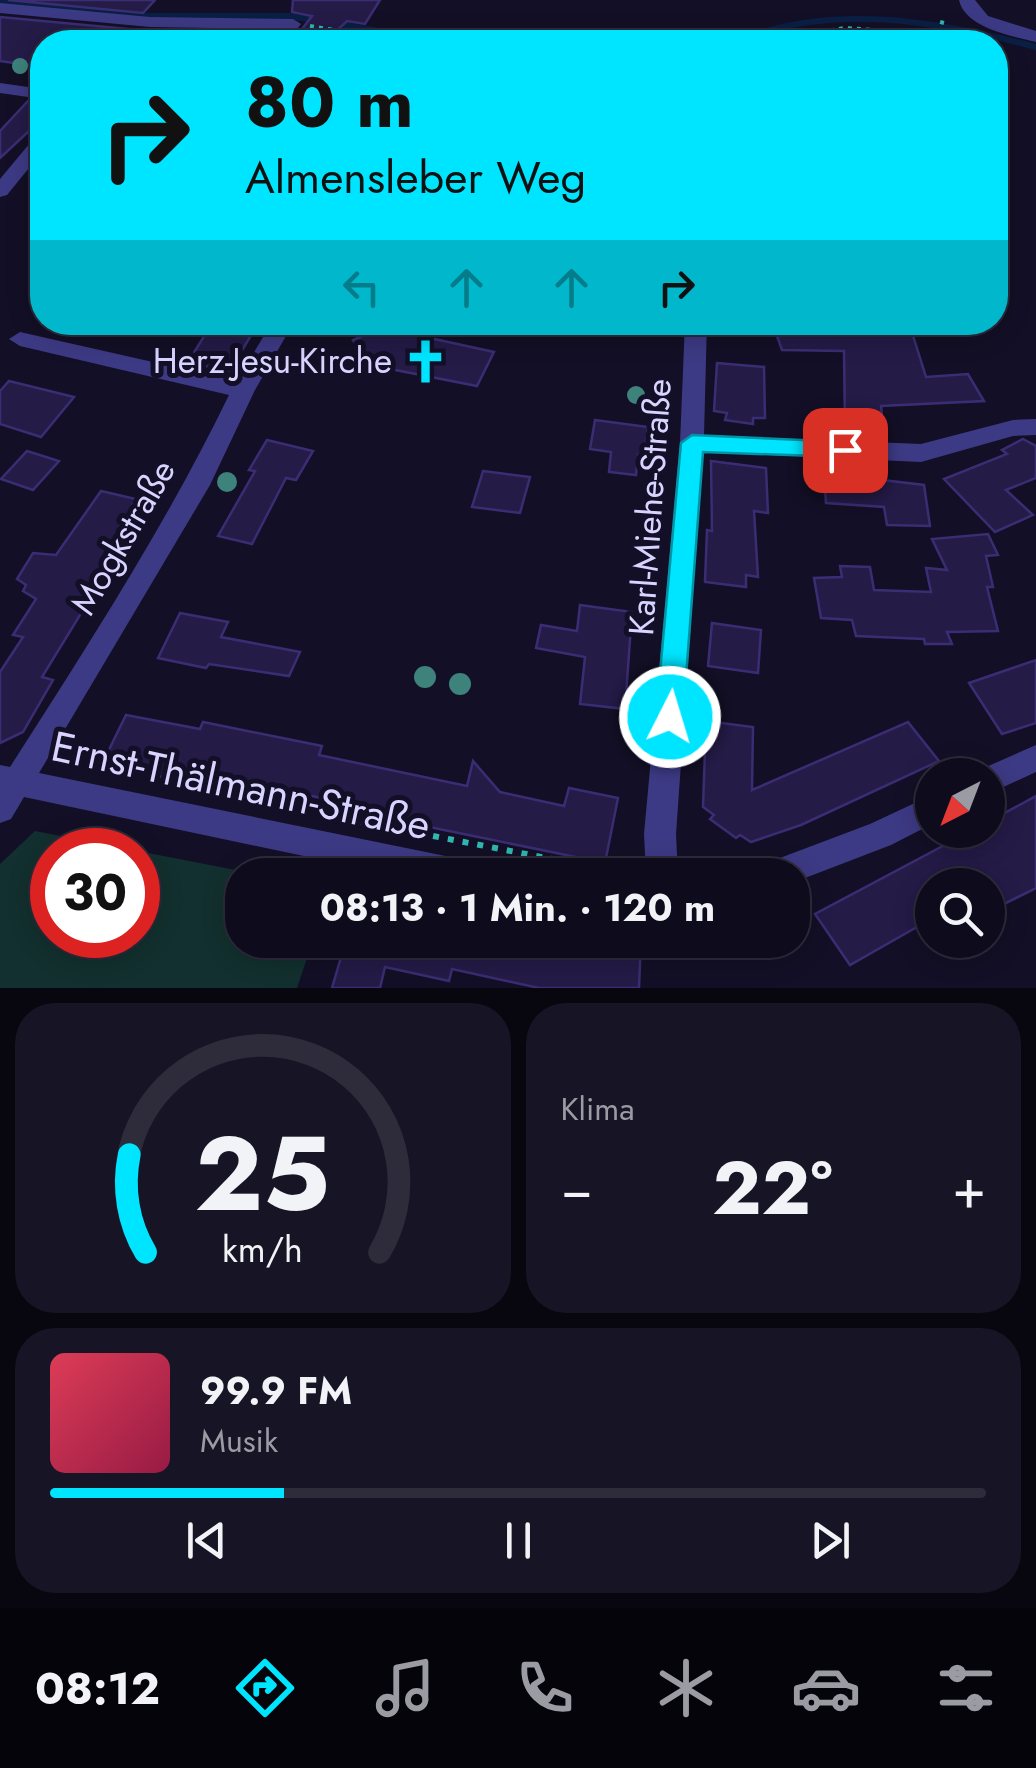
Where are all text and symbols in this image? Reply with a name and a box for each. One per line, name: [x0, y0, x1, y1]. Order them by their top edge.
text: 80 m: [245, 52, 414, 153]
icon: right: [80, 70, 210, 200]
text: Almensleber Weg: [245, 145, 586, 210]
icon: left: [334, 260, 389, 315]
icon: ahead: [439, 260, 494, 315]
icon: ahead: [544, 260, 599, 315]
icon: right: [649, 260, 704, 315]
place label: Herz-Jesu-Kirche: [153, 336, 392, 386]
church icon: Herz-Jesu-Kirche: [401, 337, 449, 385]
street label: Karl-Miehe-Straße: [616, 377, 684, 637]
pin: [803, 408, 888, 493]
icon: arrive: [818, 423, 873, 478]
street label: Mogkstraße: [58, 450, 188, 624]
position arrow: [618, 665, 722, 769]
street label: Ernst-Thälmann-Straße: [46, 716, 436, 855]
north arrow: [915, 758, 1005, 848]
map controls: [915, 758, 1005, 958]
speed limit sign: 30: [30, 828, 160, 958]
button: search: [915, 868, 1005, 958]
text: 08:13 · 1 Min. · 120 m: [320, 880, 715, 935]
text: Klima: [561, 1086, 635, 1132]
text: 25: [195, 1099, 330, 1249]
text: 22°: [712, 1134, 833, 1242]
text: −: [561, 1149, 593, 1229]
text: +: [952, 1149, 986, 1229]
text: km/h: [222, 1224, 303, 1275]
text: 99.9 FM: [200, 1363, 352, 1418]
text: Musik: [200, 1418, 278, 1464]
icon: previous: [179, 1513, 234, 1568]
icon: pause: [491, 1513, 546, 1568]
icon: next: [803, 1513, 858, 1568]
icon: directions: [230, 1653, 300, 1723]
icon: music: [370, 1653, 440, 1723]
icon: phone: [510, 1653, 580, 1723]
icon: climate: [651, 1653, 721, 1723]
icon: car: [791, 1653, 861, 1723]
icon: filters: [931, 1653, 1001, 1723]
text: 08:12: [35, 1656, 160, 1721]

